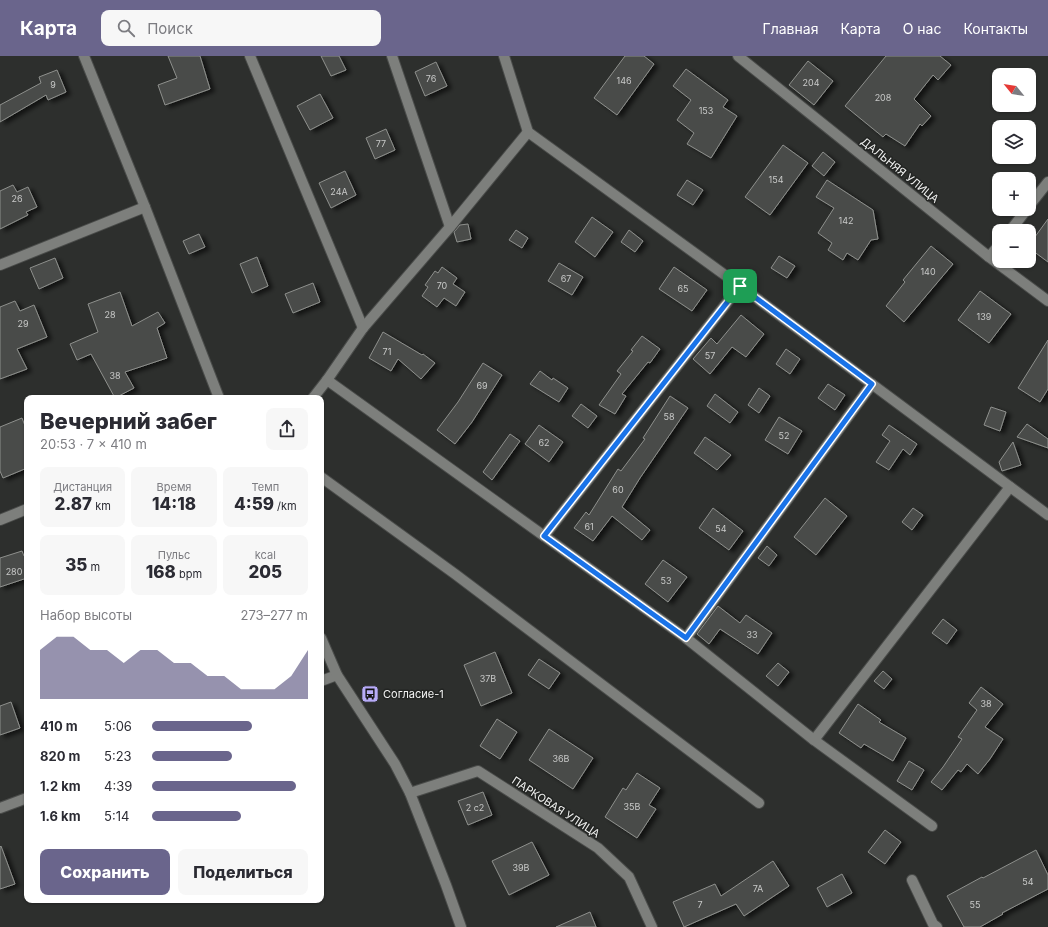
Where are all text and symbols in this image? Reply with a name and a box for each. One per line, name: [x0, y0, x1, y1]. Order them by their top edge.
search box: [101, 10, 381, 46]
text: Карта: [20, 17, 77, 40]
icon: search: [115, 17, 137, 39]
text: Поиск: [147, 19, 193, 38]
text: Главная: [763, 20, 818, 37]
text: Карта: [840, 20, 881, 37]
text: О нас: [903, 20, 941, 37]
text: Контакты: [963, 20, 1028, 37]
north arrow: [992, 68, 1036, 112]
map controls: [992, 68, 1036, 268]
house number: 76: [426, 73, 437, 84]
house number: 146: [616, 75, 632, 86]
house number: 204: [803, 77, 820, 88]
house number: 9: [50, 79, 56, 90]
house number: 208: [875, 92, 892, 103]
house number: 153: [699, 105, 714, 116]
button: layers: [992, 120, 1036, 164]
street label: ДАЛЬНЯЯ УЛИЦА: [858, 134, 942, 206]
house number: 77: [376, 138, 386, 149]
button: +: [992, 172, 1036, 216]
house number: 154: [769, 174, 784, 185]
house number: 24А: [330, 186, 348, 197]
house number: 26: [11, 193, 23, 204]
house number: 142: [839, 215, 853, 226]
button: −: [992, 224, 1036, 268]
house number: 140: [920, 266, 936, 277]
pin: [723, 269, 757, 303]
house number: 67: [561, 273, 571, 284]
icon: arrive: [729, 275, 751, 297]
house number: 70: [437, 280, 448, 291]
house number: 65: [677, 283, 689, 294]
house number: 28: [104, 309, 116, 320]
house number: 139: [977, 311, 992, 322]
house number: 29: [17, 318, 29, 329]
house number: 71: [383, 346, 391, 357]
house number: 57: [705, 350, 715, 361]
house number: 38: [109, 370, 121, 381]
house number: 69: [476, 380, 488, 391]
text: Вечерний забег: [40, 408, 217, 434]
button: share: [266, 408, 308, 450]
house number: 58: [663, 411, 675, 422]
house number: 52: [779, 430, 789, 441]
text: 20:53 · 7 × 410 m: [40, 436, 147, 452]
house number: 62: [538, 437, 550, 448]
text: Дистанция: [53, 480, 112, 494]
text: Время: [157, 480, 191, 494]
text: Темп: [252, 480, 279, 494]
house number: 60: [612, 484, 624, 495]
text: 2.87: [54, 494, 92, 514]
text: 14:18: [152, 494, 196, 514]
text: 4:59: [234, 494, 274, 514]
text: km: [92, 499, 111, 513]
text: /km: [274, 499, 297, 513]
house number: 61: [584, 521, 594, 532]
house number: 54: [715, 523, 727, 534]
text: Пульс: [158, 548, 190, 562]
text: kcal: [255, 548, 276, 562]
text: 35: [65, 555, 87, 575]
text: m: [87, 560, 100, 574]
text: 168: [146, 562, 176, 582]
text: 205: [248, 562, 282, 582]
house number: 280: [6, 566, 23, 577]
text: bpm: [176, 567, 202, 581]
house number: 53: [660, 575, 672, 586]
text: Набор высоты: [40, 607, 132, 623]
text: 273–277 m: [240, 607, 308, 623]
house number: 33: [746, 629, 758, 640]
house number: 37В: [480, 673, 496, 684]
bus stop icon: Согласие-1: [360, 684, 380, 704]
place label: Согласие-1: [383, 687, 444, 701]
house number: 38: [980, 698, 992, 709]
text: 410 m: [40, 718, 78, 734]
text: 5:06: [104, 718, 132, 734]
text: 820 m: [40, 748, 80, 764]
text: 5:23: [104, 748, 132, 764]
house number: 36В: [552, 753, 570, 764]
street label: ПАРКОВАЯ УЛИЦА: [509, 773, 603, 841]
text: 1.2 km: [40, 778, 81, 794]
text: 4:39: [104, 778, 132, 794]
house number: 35В: [624, 801, 641, 812]
house number: 2 с2: [466, 802, 484, 813]
text: 1.6 km: [40, 808, 81, 824]
text: 5:14: [104, 808, 129, 824]
button: Сохранить: [40, 849, 170, 895]
button: Поделиться: [178, 849, 308, 895]
house number: 39В: [512, 862, 530, 873]
house number: 54: [1022, 876, 1034, 887]
house number: 7А: [753, 883, 763, 894]
house number: 7: [697, 899, 703, 910]
house number: 55: [970, 899, 980, 910]

